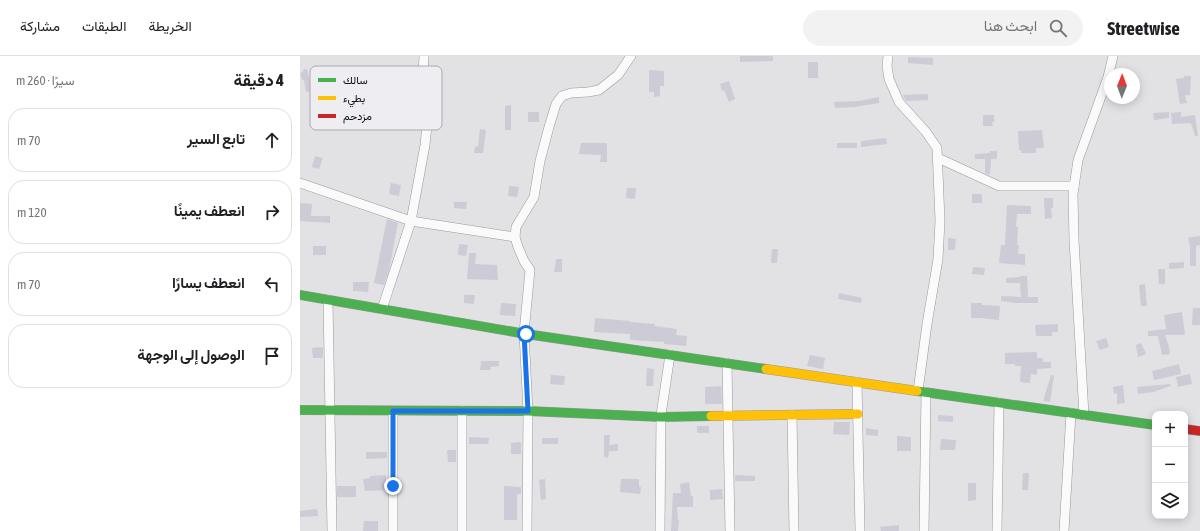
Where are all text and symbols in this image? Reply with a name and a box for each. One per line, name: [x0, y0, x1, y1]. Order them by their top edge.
search box: [803, 10, 1083, 46]
text: ابحث هنا: [984, 17, 1037, 34]
icon: search: [1047, 17, 1069, 39]
text: Streetwise: [1107, 17, 1180, 39]
text: مشاركة: [20, 18, 60, 34]
text: الطبقات: [82, 18, 126, 34]
text: الخريطة: [148, 18, 192, 34]
legend: [310, 66, 442, 130]
north arrow: [1104, 68, 1140, 104]
text: 4 دقيقة: [234, 70, 284, 90]
text: سيرًا · 260 m: [16, 73, 74, 88]
text: سالك: [343, 74, 368, 86]
text: بطيء: [343, 92, 365, 108]
text: مزدحم: [343, 110, 372, 124]
icon: ahead: [261, 129, 283, 151]
text: تابع السير: [187, 130, 245, 147]
text: 70 m: [17, 133, 40, 148]
icon: right: [261, 201, 283, 223]
text: انعطف يمينًا: [174, 202, 245, 219]
text: 120 m: [17, 205, 47, 220]
icon: left: [261, 273, 283, 295]
text: انعطف يسارًا: [172, 274, 245, 291]
text: 70 m: [17, 277, 40, 292]
route start: [517, 325, 535, 343]
icon: arrive: [261, 345, 283, 367]
text: الوصول إلى الوجهة: [137, 346, 245, 363]
map controls: [1152, 411, 1188, 519]
button: +: [1152, 411, 1188, 447]
button: −: [1152, 447, 1188, 483]
route end: [384, 477, 402, 495]
button: layers: [1152, 483, 1188, 519]

